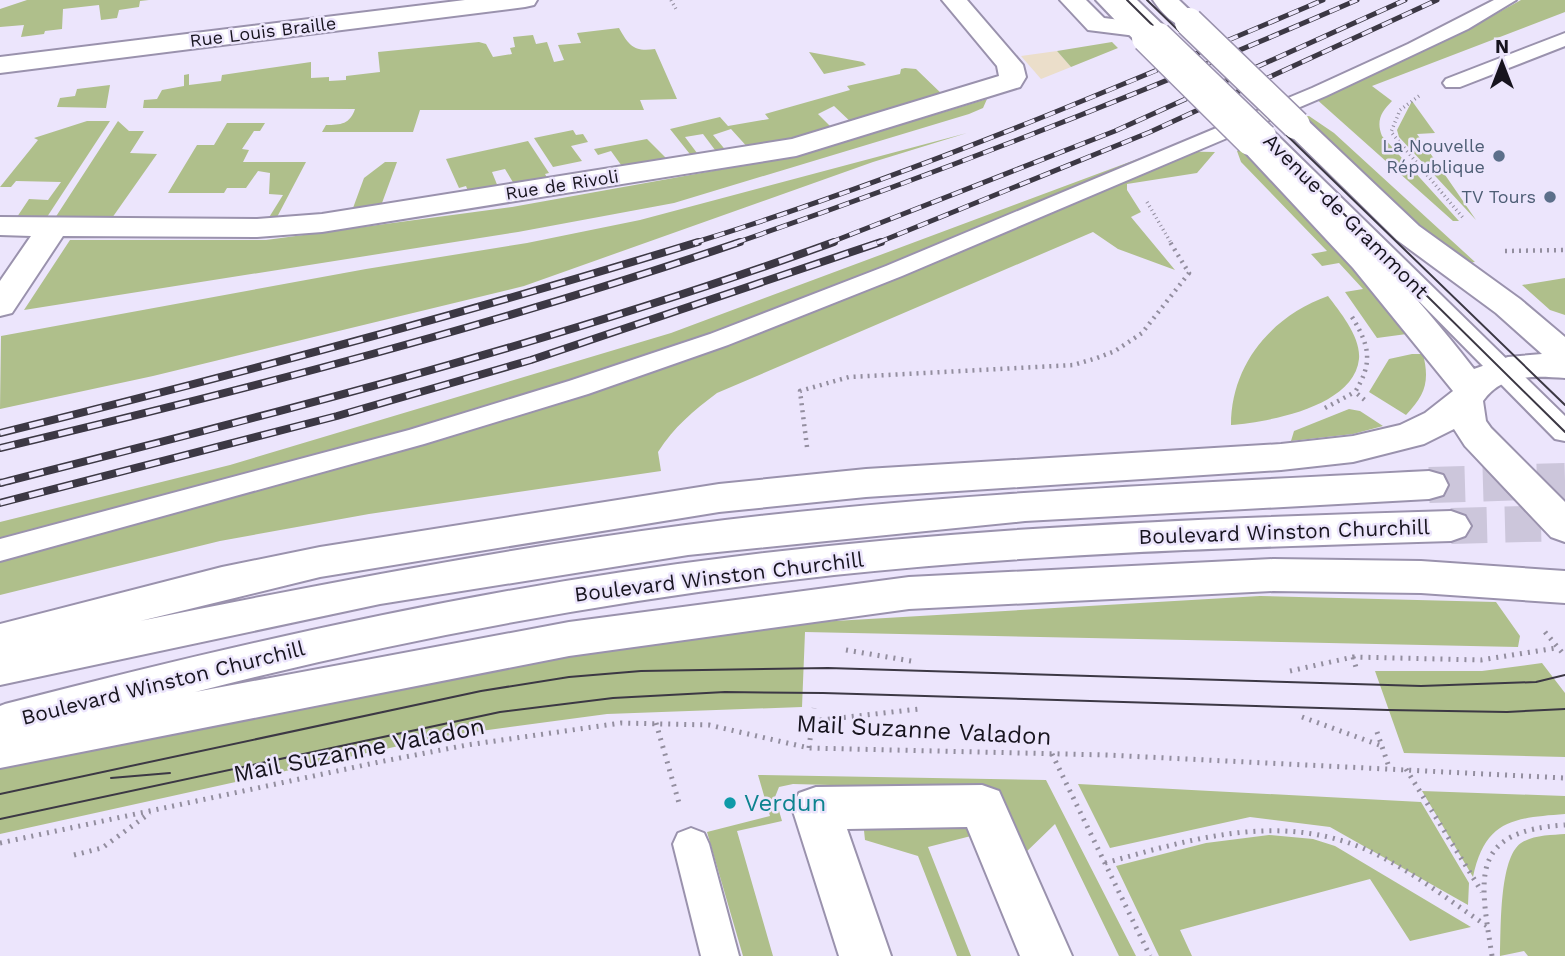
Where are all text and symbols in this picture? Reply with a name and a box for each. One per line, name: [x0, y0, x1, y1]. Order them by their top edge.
street label: Rue Louis Braille: [188, 12, 337, 51]
north arrow: [1467, 28, 1537, 98]
text: N: [1495, 35, 1509, 58]
street label: Avenue de Grammont: [1258, 128, 1434, 304]
place label: La Nouvelle République: [1382, 135, 1485, 177]
marker: La Nouvelle République: [1491, 148, 1507, 164]
street label: Rue de Rivoli: [504, 165, 620, 204]
place label: TV Tours: [1461, 186, 1536, 207]
marker: TV Tours: [1542, 189, 1558, 205]
street label: Boulevard Winston Churchill: [1138, 514, 1431, 549]
street label: Boulevard Winston Churchill: [573, 546, 866, 607]
street label: Boulevard Winston Churchill: [19, 635, 308, 730]
street label: Mail Suzanne Valadon: [796, 709, 1052, 751]
street label: Mail Suzanne Valadon: [231, 712, 487, 788]
place label: Verdun: [744, 789, 826, 817]
marker: Verdun: [722, 795, 738, 811]

